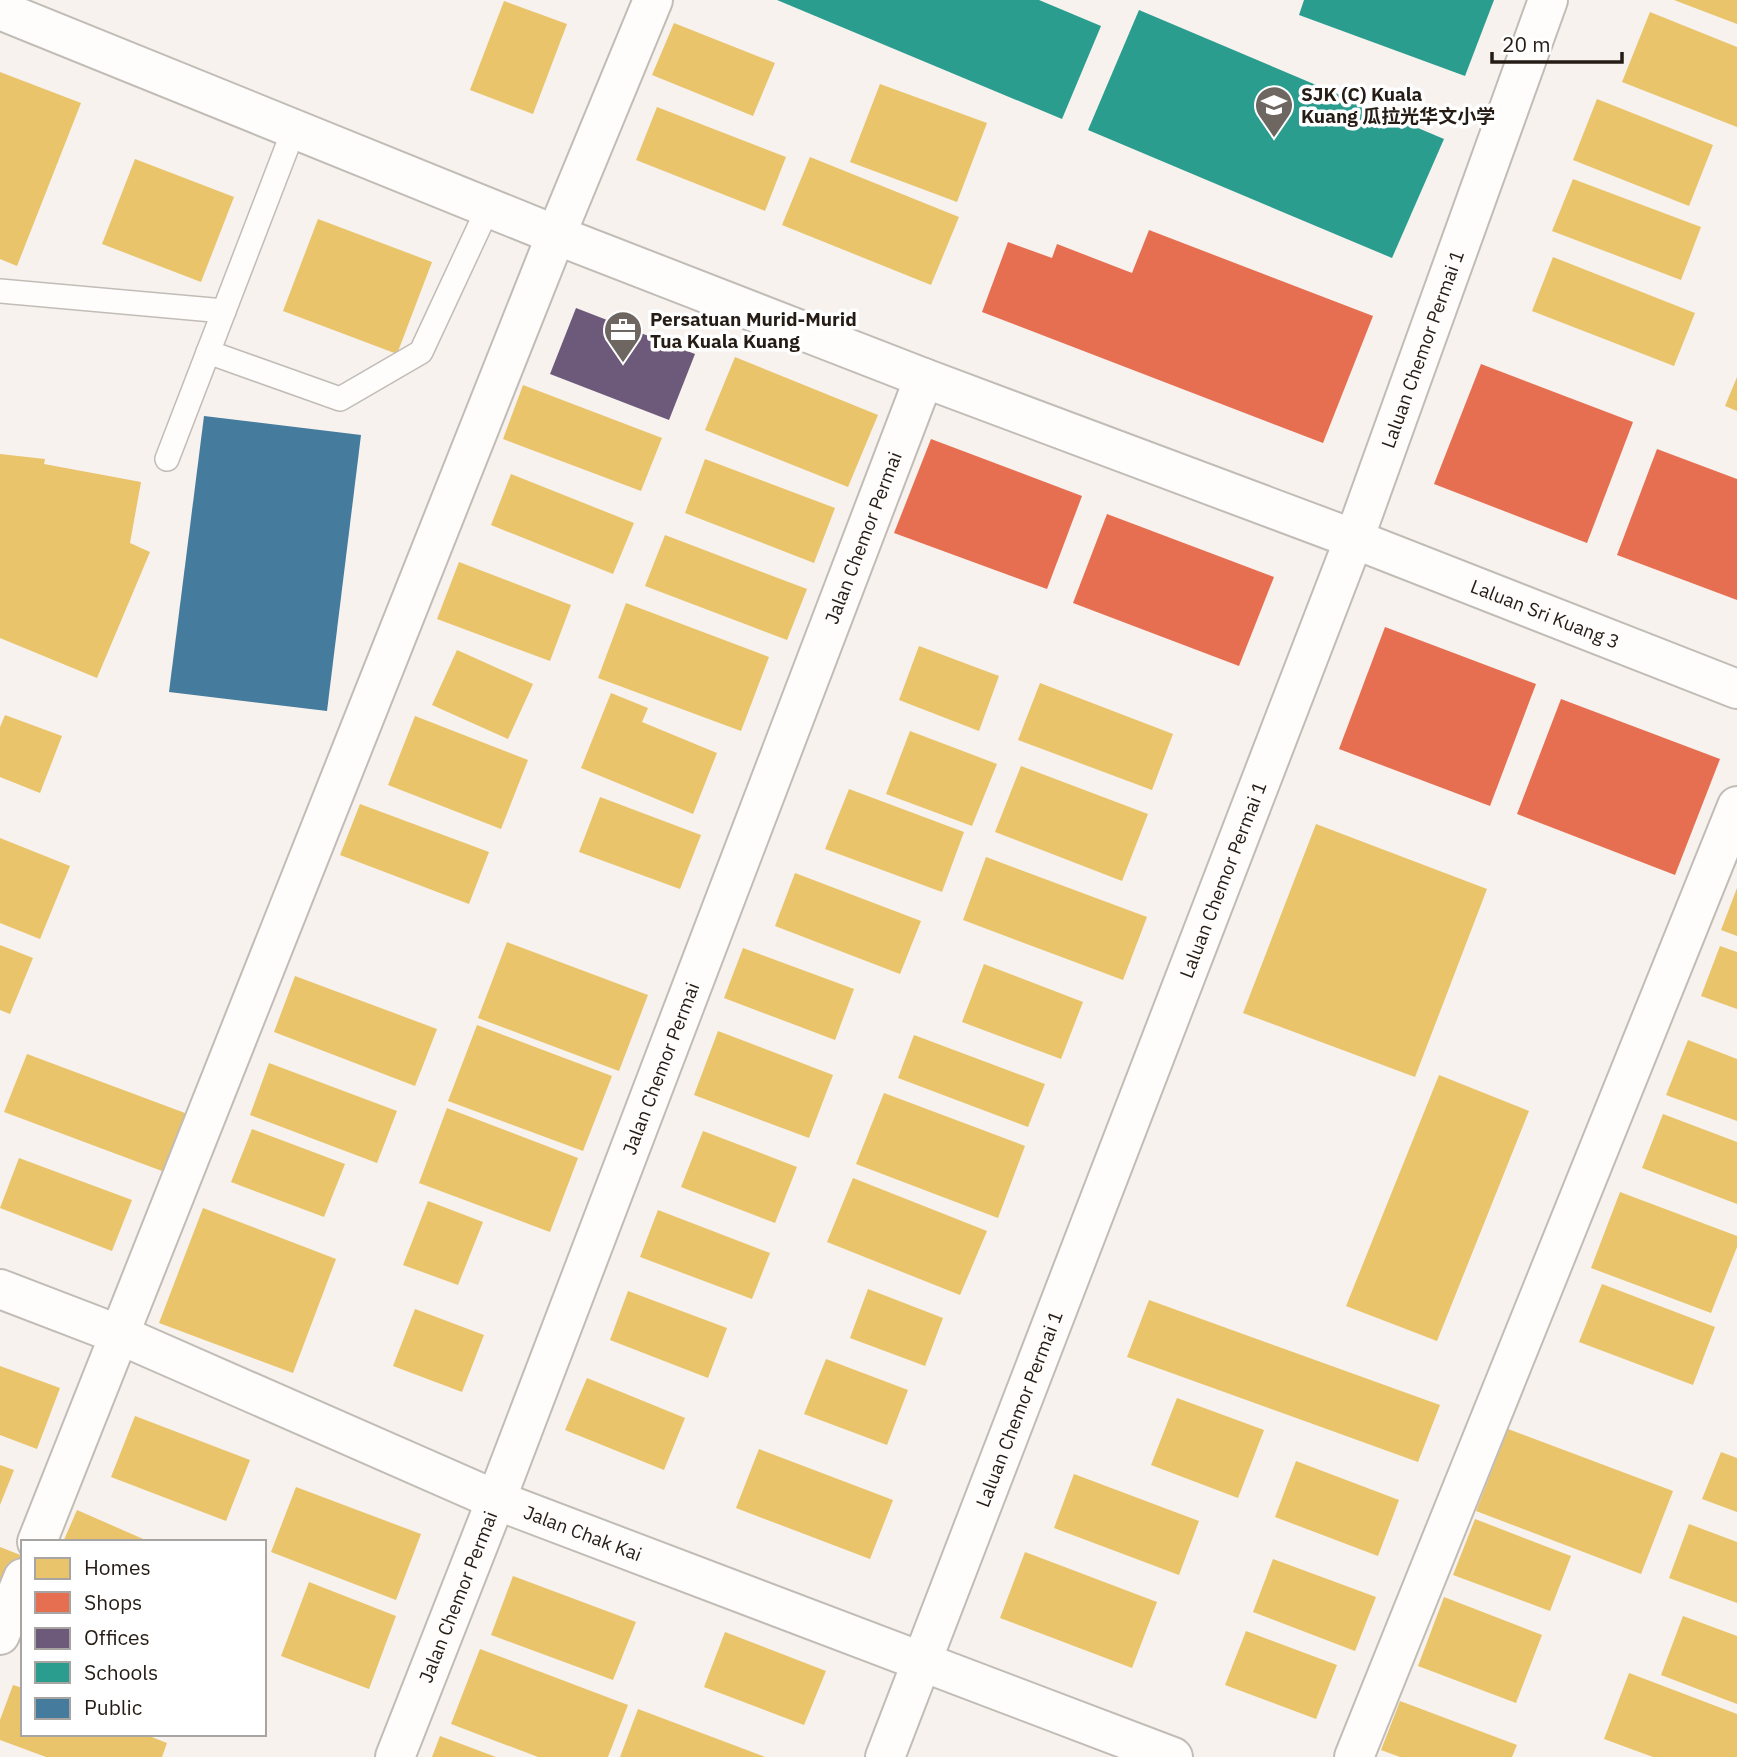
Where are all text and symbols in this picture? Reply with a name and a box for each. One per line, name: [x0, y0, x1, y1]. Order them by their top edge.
scale bar: [1492, 21, 1622, 65]
text: 20 m: [1502, 30, 1551, 58]
place label: SJK (C) Kuala Kuang 瓜拉光华文小学: [1301, 82, 1495, 128]
school or university icon: SJK (C) Kuala Kuang 瓜拉光华文小学: [1253, 84, 1295, 139]
street label: Laluan Chemor Permai 1: [1376, 247, 1469, 451]
place label: Persatuan Murid-Murid Tua Kuala Kuang: [650, 307, 857, 353]
office icon: Persatuan Murid-Murid Tua Kuala Kuang: [602, 309, 644, 364]
street label: Jalan Chemor Permai: [819, 448, 907, 627]
street label: Laluan Sri Kuang 3: [1467, 574, 1623, 654]
street label: Laluan Chemor Permai 1: [1174, 778, 1271, 982]
street label: Jalan Chemor Permai: [617, 979, 704, 1158]
street label: Laluan Chemor Permai 1: [970, 1307, 1068, 1511]
street label: Jalan Chak Kai: [520, 1500, 645, 1566]
street label: Jalan Chemor Permai: [413, 1508, 502, 1686]
legend: [21, 1540, 266, 1736]
text: Homes: [84, 1553, 151, 1581]
text: Shops: [84, 1588, 142, 1616]
text: Offices: [84, 1623, 150, 1651]
text: Schools: [84, 1658, 158, 1686]
text: Public: [84, 1693, 142, 1721]

